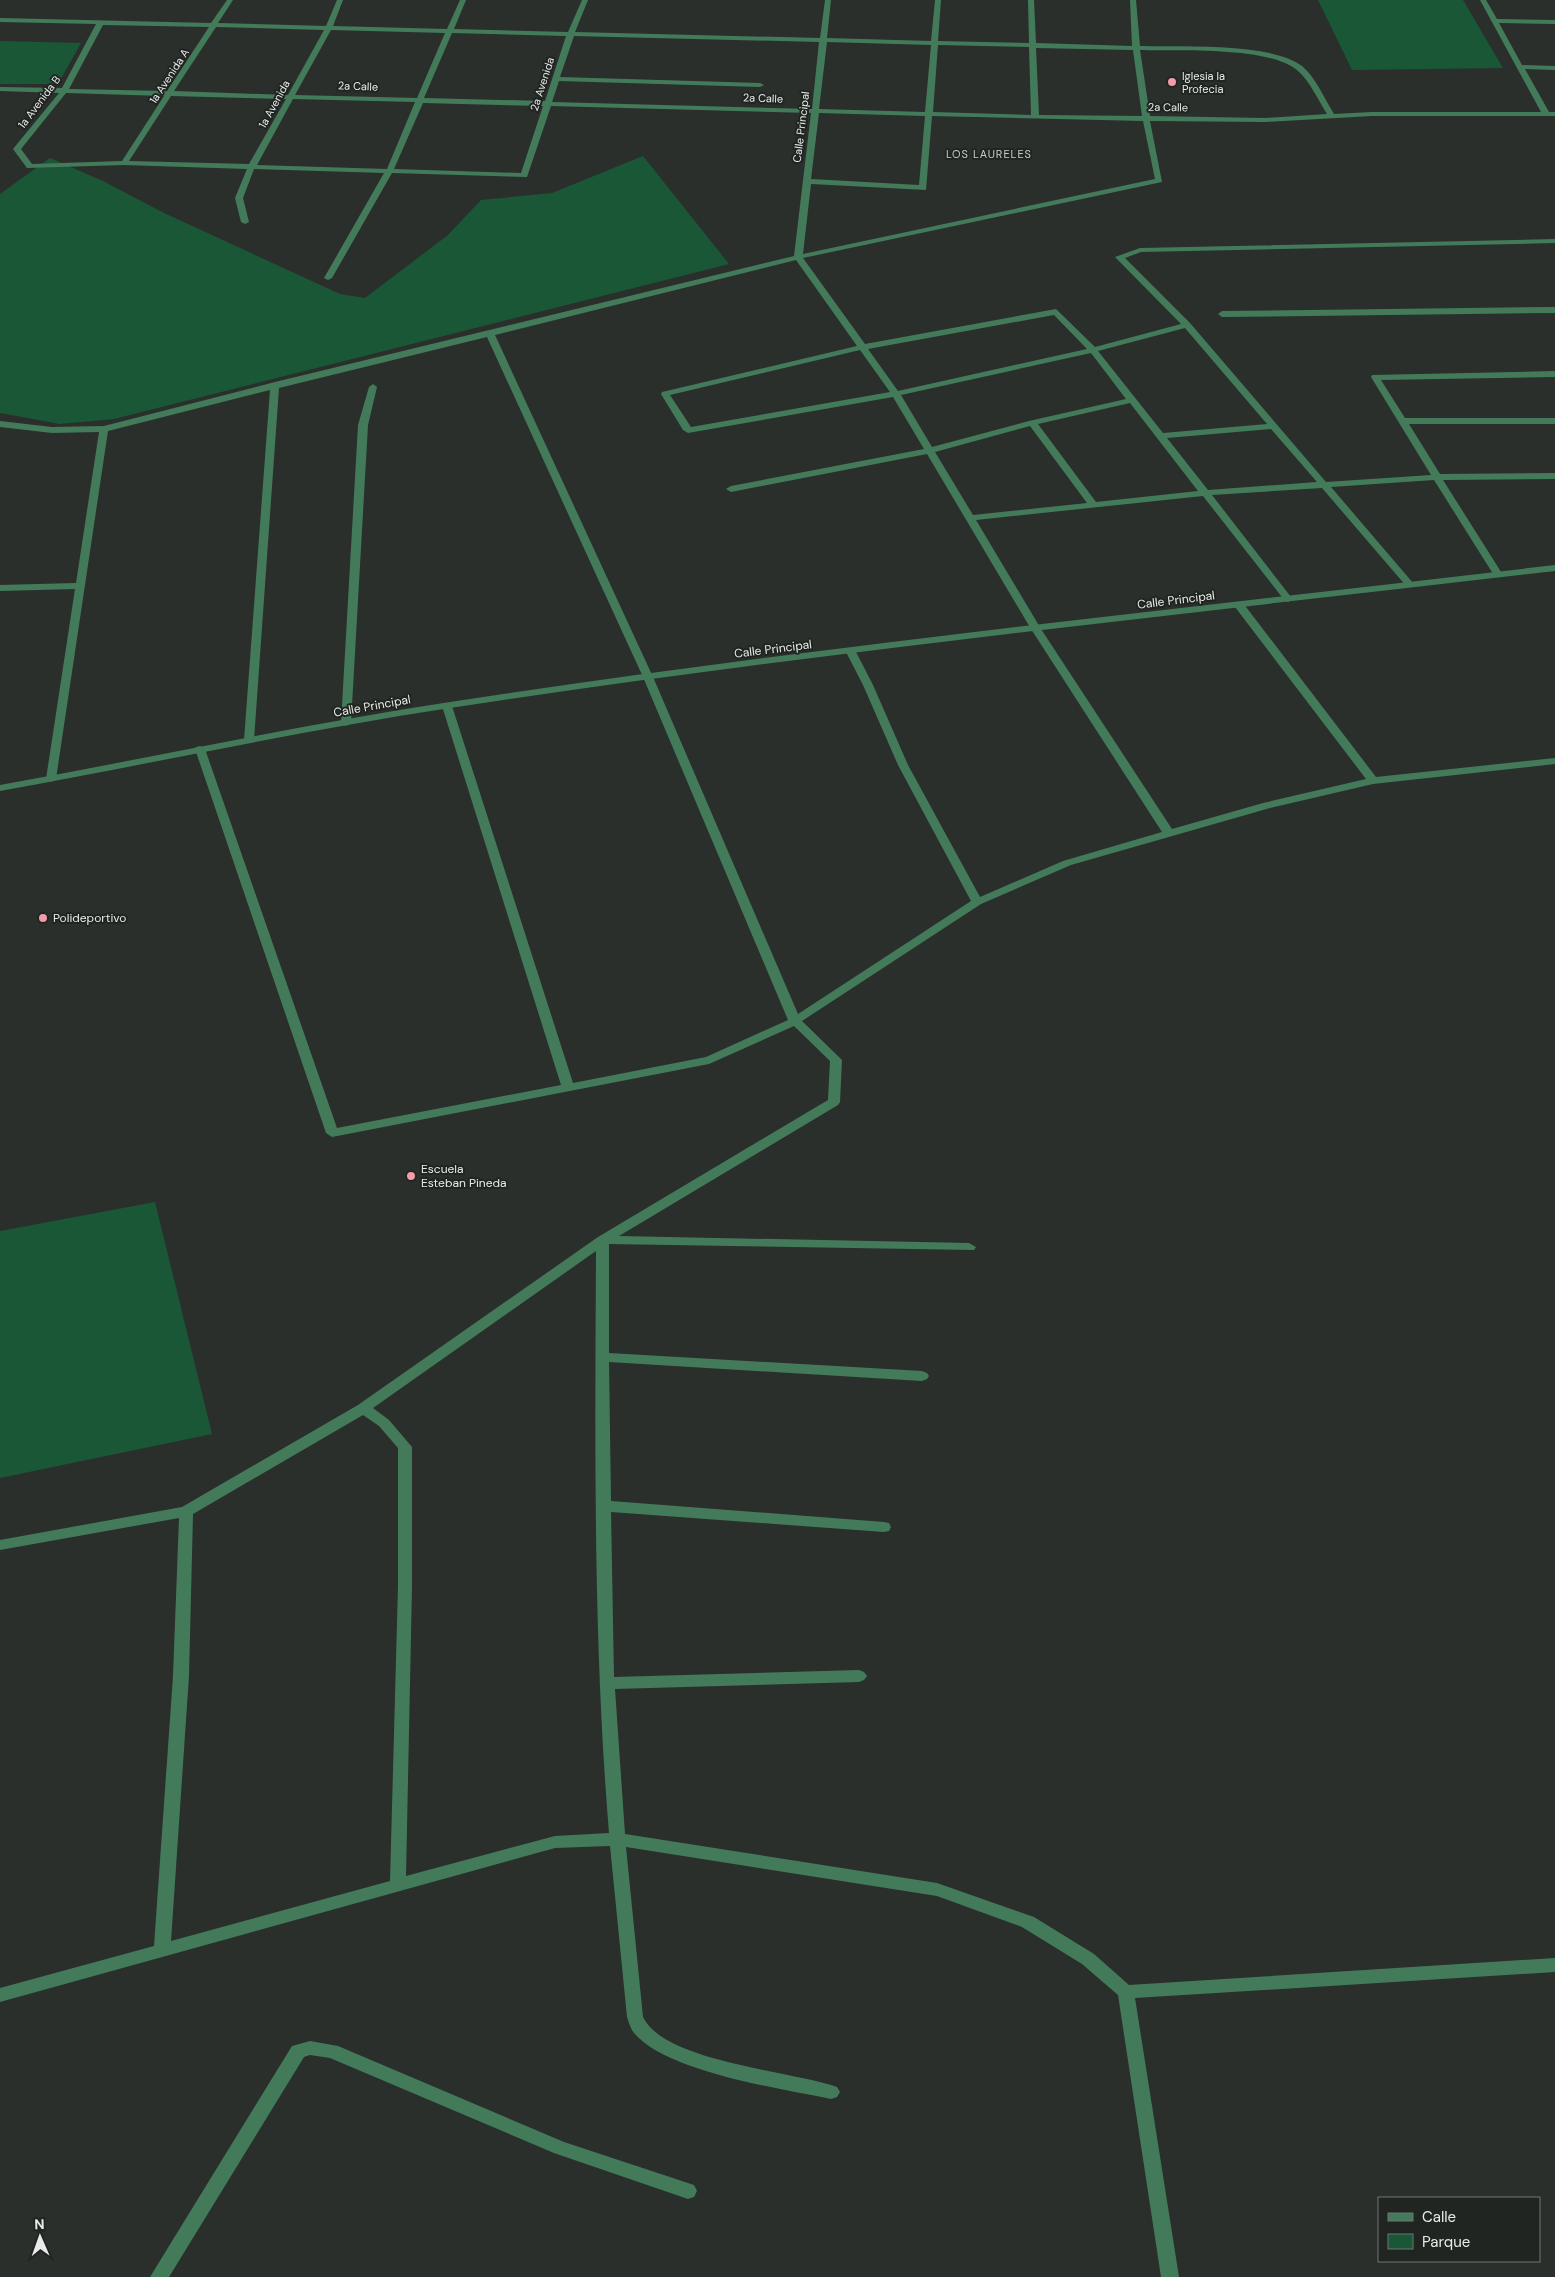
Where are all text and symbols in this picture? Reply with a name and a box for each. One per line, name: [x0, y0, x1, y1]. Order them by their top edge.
street label: 1a Avenida A: [146, 46, 192, 106]
street label: 2a Avenida: [527, 55, 557, 113]
place label: Iglesia la Profecia: [1182, 69, 1225, 96]
street label: 1a Avenida B: [15, 73, 64, 131]
marker: Iglesia la Profecia: [1166, 76, 1178, 88]
street label: 1a Avenida: [255, 78, 293, 130]
street label: 2a Calle: [338, 78, 378, 94]
street label: 2a Calle: [743, 90, 783, 106]
street label: Calle Principal: [790, 91, 812, 163]
street label: 2a Calle: [1148, 100, 1188, 114]
district label: LOS LAURELES: [946, 147, 1032, 161]
street label: Calle Principal: [1136, 587, 1216, 613]
street label: Calle Principal: [733, 636, 813, 662]
street label: Calle Principal: [332, 691, 412, 721]
place label: Polideportivo: [53, 910, 126, 926]
marker: Polideportivo: [37, 912, 49, 924]
place label: Escuela Esteban Pineda: [421, 1161, 507, 1191]
marker: Escuela Esteban Pineda: [405, 1170, 417, 1182]
legend: [1378, 2197, 1540, 2262]
text: Calle: [1422, 2207, 1456, 2227]
north arrow: [15, 2212, 65, 2262]
text: N: [34, 2215, 45, 2233]
text: Parque: [1422, 2232, 1470, 2252]

